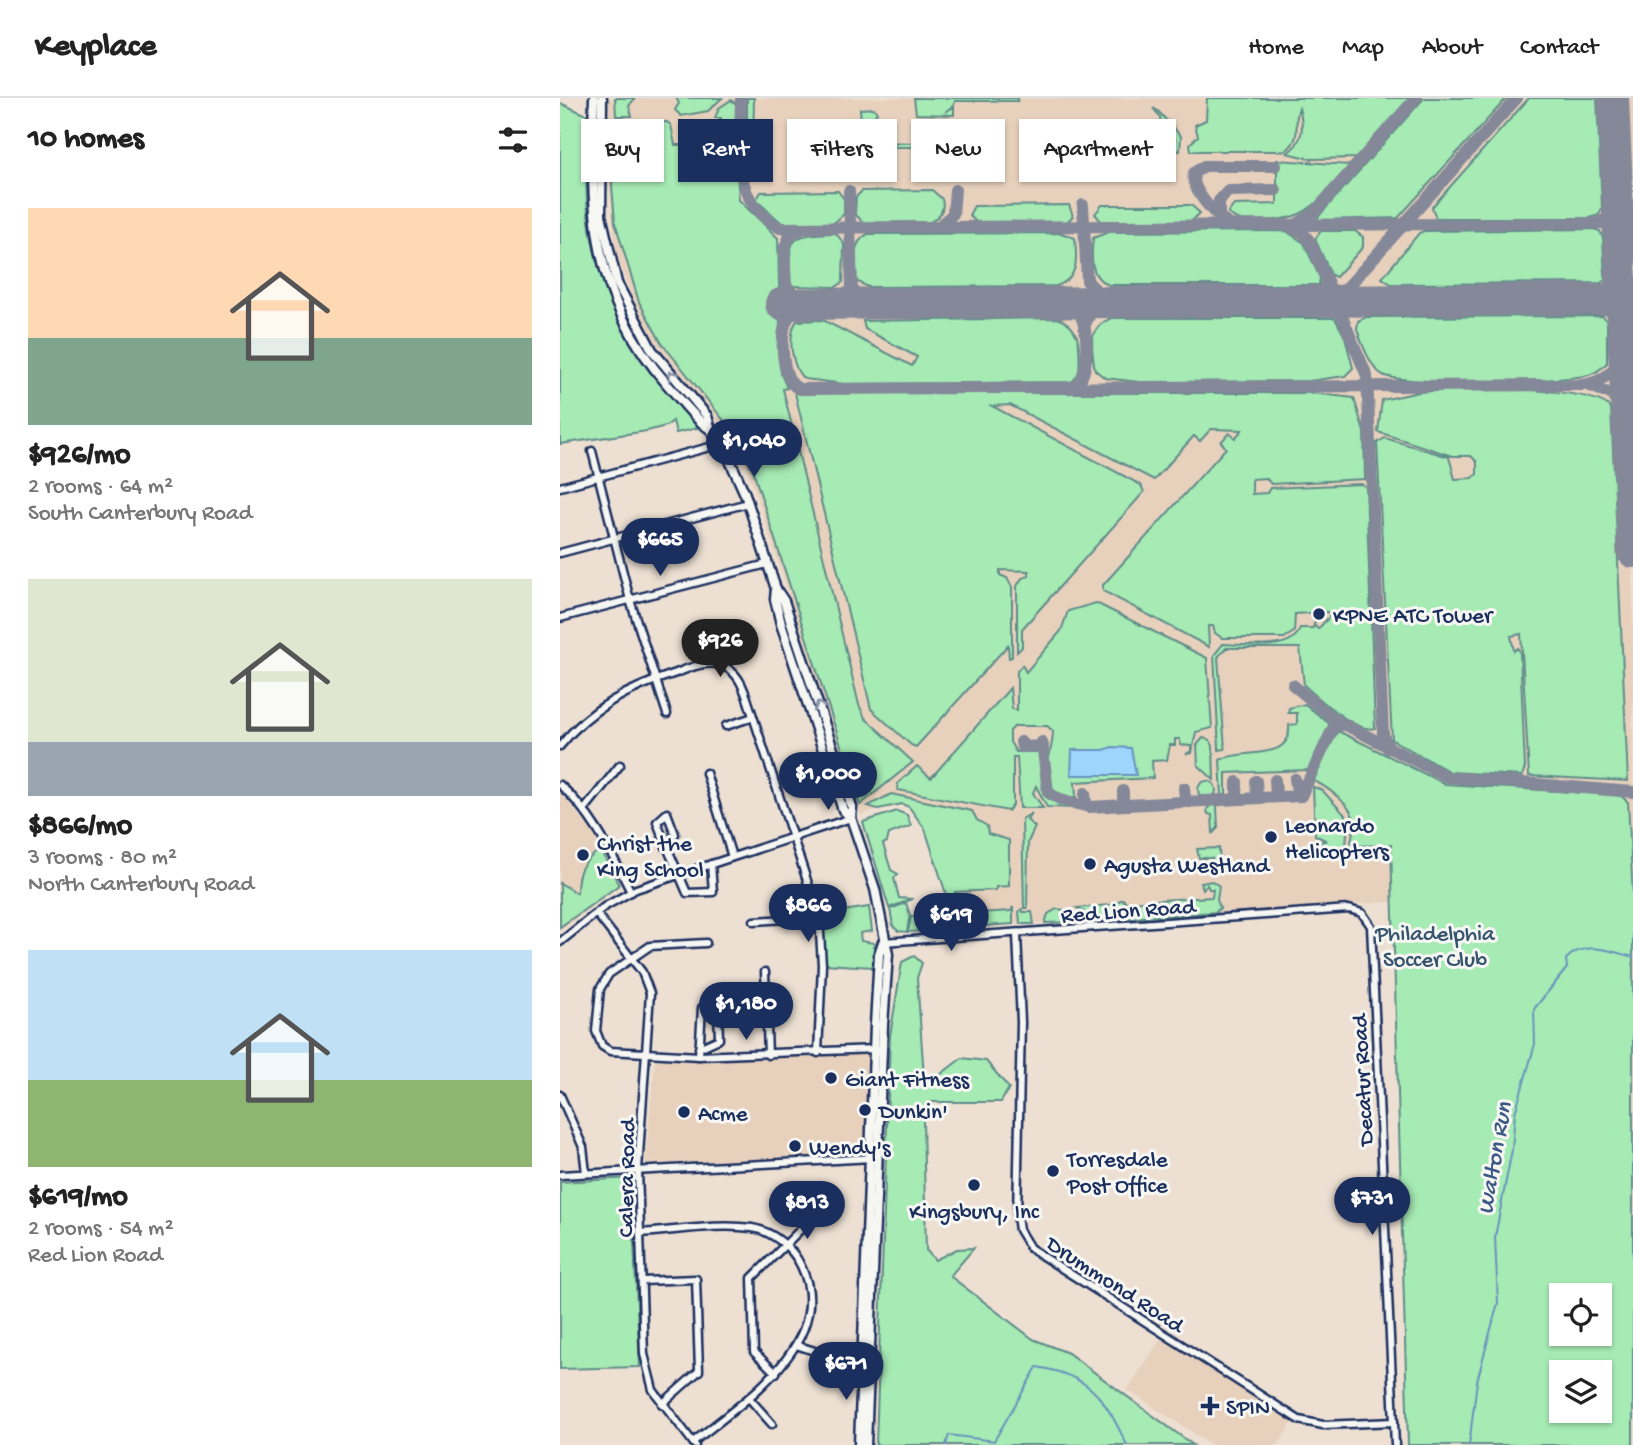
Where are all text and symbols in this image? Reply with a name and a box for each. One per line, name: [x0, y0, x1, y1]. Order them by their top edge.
text: Keyplace: [35, 29, 157, 67]
text: Home: [1248, 34, 1304, 63]
text: Map: [1342, 34, 1384, 63]
text: About: [1422, 34, 1482, 63]
text: Contact: [1520, 34, 1598, 63]
chip: Buy: [581, 119, 664, 182]
chip: Rent: [678, 119, 773, 182]
chip: Filters: [787, 119, 897, 182]
chip: New: [911, 119, 1005, 182]
chip: Apartment: [1019, 119, 1176, 182]
icon: filters: [494, 121, 532, 159]
text: 10 homes: [28, 123, 144, 158]
icon: home: [217, 253, 343, 379]
one-way arrow: [668, 371, 680, 384]
pin: $1,040: [697, 420, 811, 479]
text: $1,040: [722, 428, 786, 455]
text: $926/mo: [28, 439, 131, 474]
text: 2 rooms · 64 m²: [28, 474, 173, 501]
text: South Canterbury Road: [28, 501, 252, 528]
pin: $665: [619, 518, 701, 578]
text: $665: [637, 527, 683, 554]
place label: KPNE ATC Tower: [1333, 604, 1494, 631]
marker: KPNE ATC Tower: [1311, 606, 1327, 622]
pin: $926: [679, 620, 761, 679]
icon: home: [217, 624, 343, 750]
text: $926: [698, 628, 742, 655]
one-way arrow: [812, 700, 827, 712]
pin: $1,000: [771, 752, 885, 812]
text: $1,000: [795, 761, 861, 788]
text: $866/mo: [28, 810, 132, 845]
place label: Leonardo Helicopters: [1285, 814, 1390, 867]
marker: Leonardo Helicopters: [1263, 829, 1279, 845]
place label: Christ the King School: [597, 832, 704, 885]
text: 3 rooms · 80 m²: [28, 845, 177, 872]
marker: Christ the King School: [575, 847, 591, 863]
place label: Agusta Westland: [1104, 854, 1271, 881]
marker: Agusta Westland: [1082, 856, 1098, 872]
text: North Canterbury Road: [28, 872, 254, 899]
pin: $866: [767, 884, 849, 944]
text: $866: [785, 893, 831, 920]
pin: $619: [910, 894, 992, 953]
street label: Red Lion Road: [1060, 894, 1198, 931]
text: $619: [930, 902, 972, 929]
park label: Philadelphia Soccer Club: [1374, 922, 1496, 975]
pin: $1,180: [689, 982, 803, 1042]
text: $1,180: [715, 991, 777, 1018]
icon: home: [217, 995, 343, 1121]
street label: Decatur Road: [1347, 1012, 1382, 1148]
place label: Giant Fitness: [845, 1068, 969, 1095]
marker: Giant Fitness: [823, 1070, 839, 1086]
place label: Dunkin': [877, 1100, 948, 1127]
water label: Walton Run: [1472, 1100, 1521, 1217]
place label: Acme: [698, 1102, 749, 1129]
marker: Dunkin': [857, 1102, 873, 1118]
marker: Acme: [676, 1104, 692, 1120]
street label: Calera Road: [614, 1117, 643, 1238]
place label: Wendy's: [809, 1136, 891, 1163]
marker: Wendy's: [787, 1138, 803, 1154]
place label: Torresdale Post Office: [1065, 1148, 1169, 1201]
marker: Torresdale Post Office: [1045, 1163, 1061, 1179]
marker: Kingsbury, Inc: [966, 1177, 982, 1193]
pin: $731: [1331, 1178, 1413, 1237]
text: $619/mo: [28, 1181, 128, 1216]
pin: $813: [766, 1182, 848, 1241]
text: $731: [1350, 1186, 1394, 1213]
text: $813: [785, 1190, 829, 1217]
place label: Kingsbury, Inc: [909, 1200, 1040, 1227]
text: 2 rooms · 54 m²: [28, 1216, 174, 1243]
street label: Drummond Road: [1039, 1230, 1189, 1341]
text: Red Lion Road: [28, 1243, 163, 1270]
map controls: [1549, 1283, 1612, 1423]
button: locate: [1549, 1283, 1612, 1346]
pin: $671: [805, 1342, 887, 1402]
text: $671: [824, 1351, 868, 1378]
button: layers: [1549, 1360, 1612, 1423]
marker: SPIN: [1200, 1396, 1220, 1416]
place label: SPIN: [1226, 1396, 1270, 1423]

